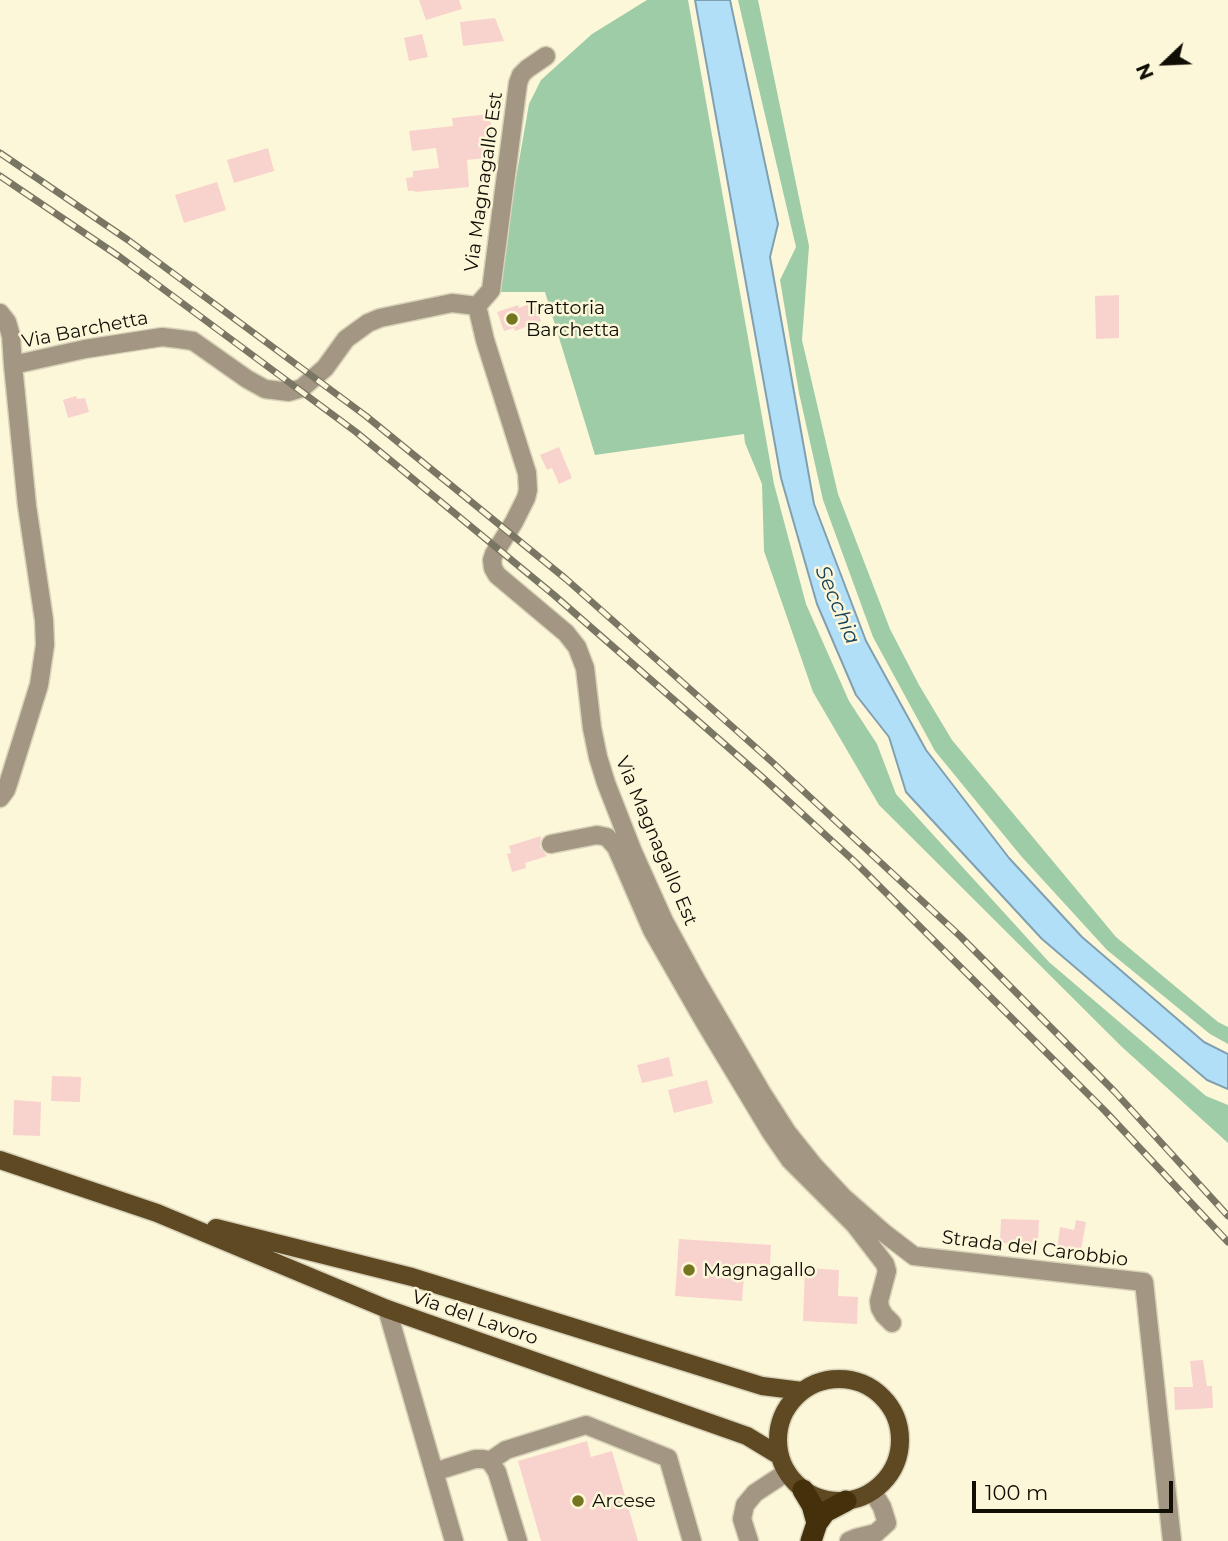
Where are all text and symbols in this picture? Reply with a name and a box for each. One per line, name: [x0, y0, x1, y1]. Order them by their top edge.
north arrow: [1130, 28, 1200, 98]
text: N: [1132, 60, 1159, 83]
street label: Via Magnagallo Est: [460, 91, 508, 273]
place label: Trattoria Barchetta: [526, 297, 620, 341]
street label: Via Barchetta: [20, 307, 150, 353]
marker: Trattoria Barchetta: [504, 311, 520, 327]
water label: Secchia: [809, 562, 865, 648]
street label: Via Magnagallo Est: [610, 753, 702, 929]
street label: Strada del Carobbio: [941, 1226, 1129, 1272]
place label: Magnagallo: [703, 1259, 816, 1281]
marker: Magnagallo: [681, 1262, 697, 1278]
street label: Via del Lavoro: [409, 1286, 541, 1350]
scale bar: [976, 1468, 1177, 1512]
text: 100 m: [985, 1480, 1048, 1505]
place label: Arcese: [592, 1490, 656, 1512]
marker: Arcese: [570, 1493, 586, 1509]

